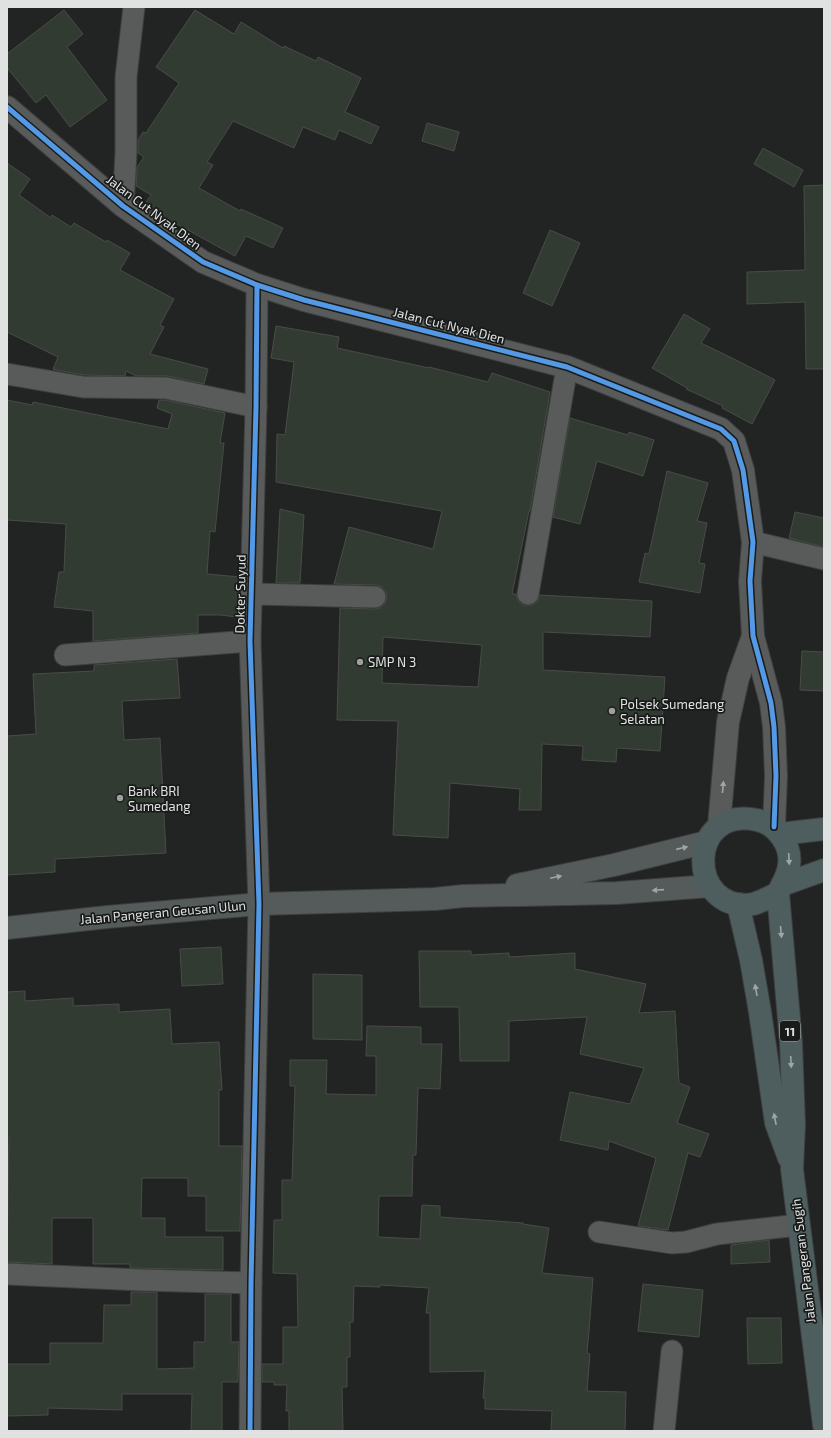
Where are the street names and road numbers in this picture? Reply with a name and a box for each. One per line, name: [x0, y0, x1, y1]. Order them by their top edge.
street label: Jalan Cut Nyak Dien: [103, 171, 205, 253]
street label: Jalan Cut Nyak Dien: [391, 303, 507, 347]
street label: Dokter Suyud: [231, 554, 249, 634]
street label: Jalan Pangeran Geusan Ulun: [79, 897, 247, 927]
road number: 11: [780, 1021, 800, 1041]
street label: Jalan Pangeran Sugih: [787, 1198, 819, 1324]

